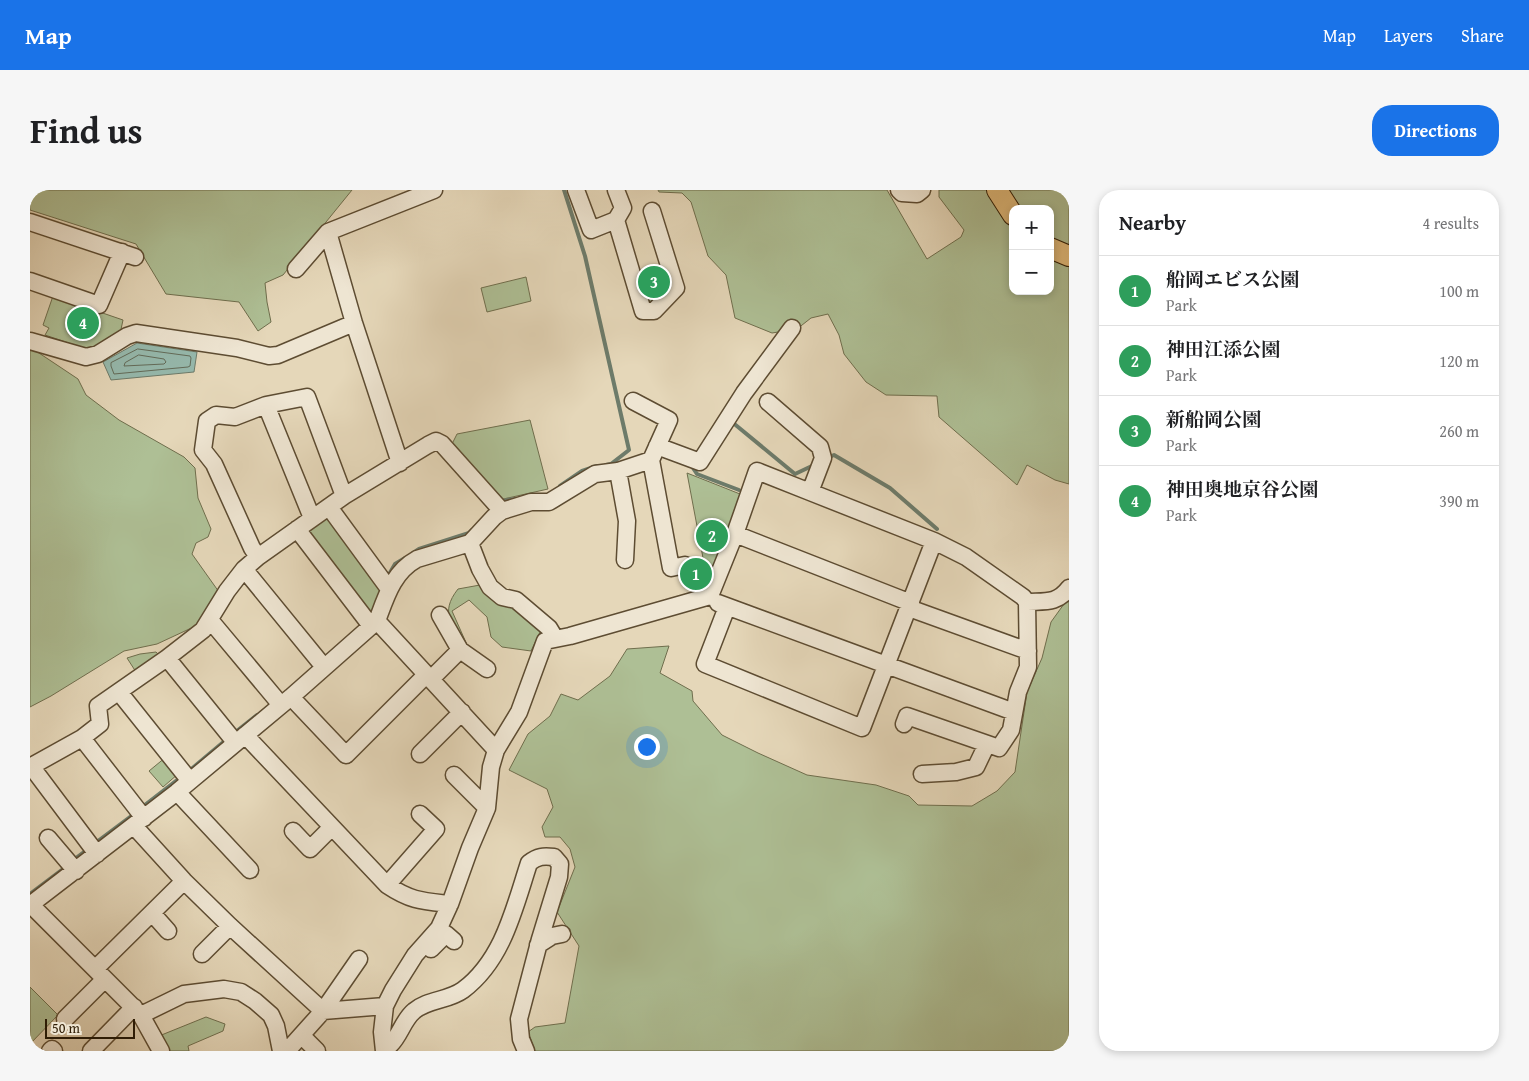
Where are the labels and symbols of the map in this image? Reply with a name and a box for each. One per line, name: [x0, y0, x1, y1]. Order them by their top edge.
pin: 3: [638, 263, 670, 301]
pin: 4: [67, 304, 99, 342]
pin: 2: [696, 517, 728, 555]
pin: 1: [680, 555, 712, 593]
your location: [634, 734, 660, 760]
scale bar: [45, 1016, 135, 1039]

